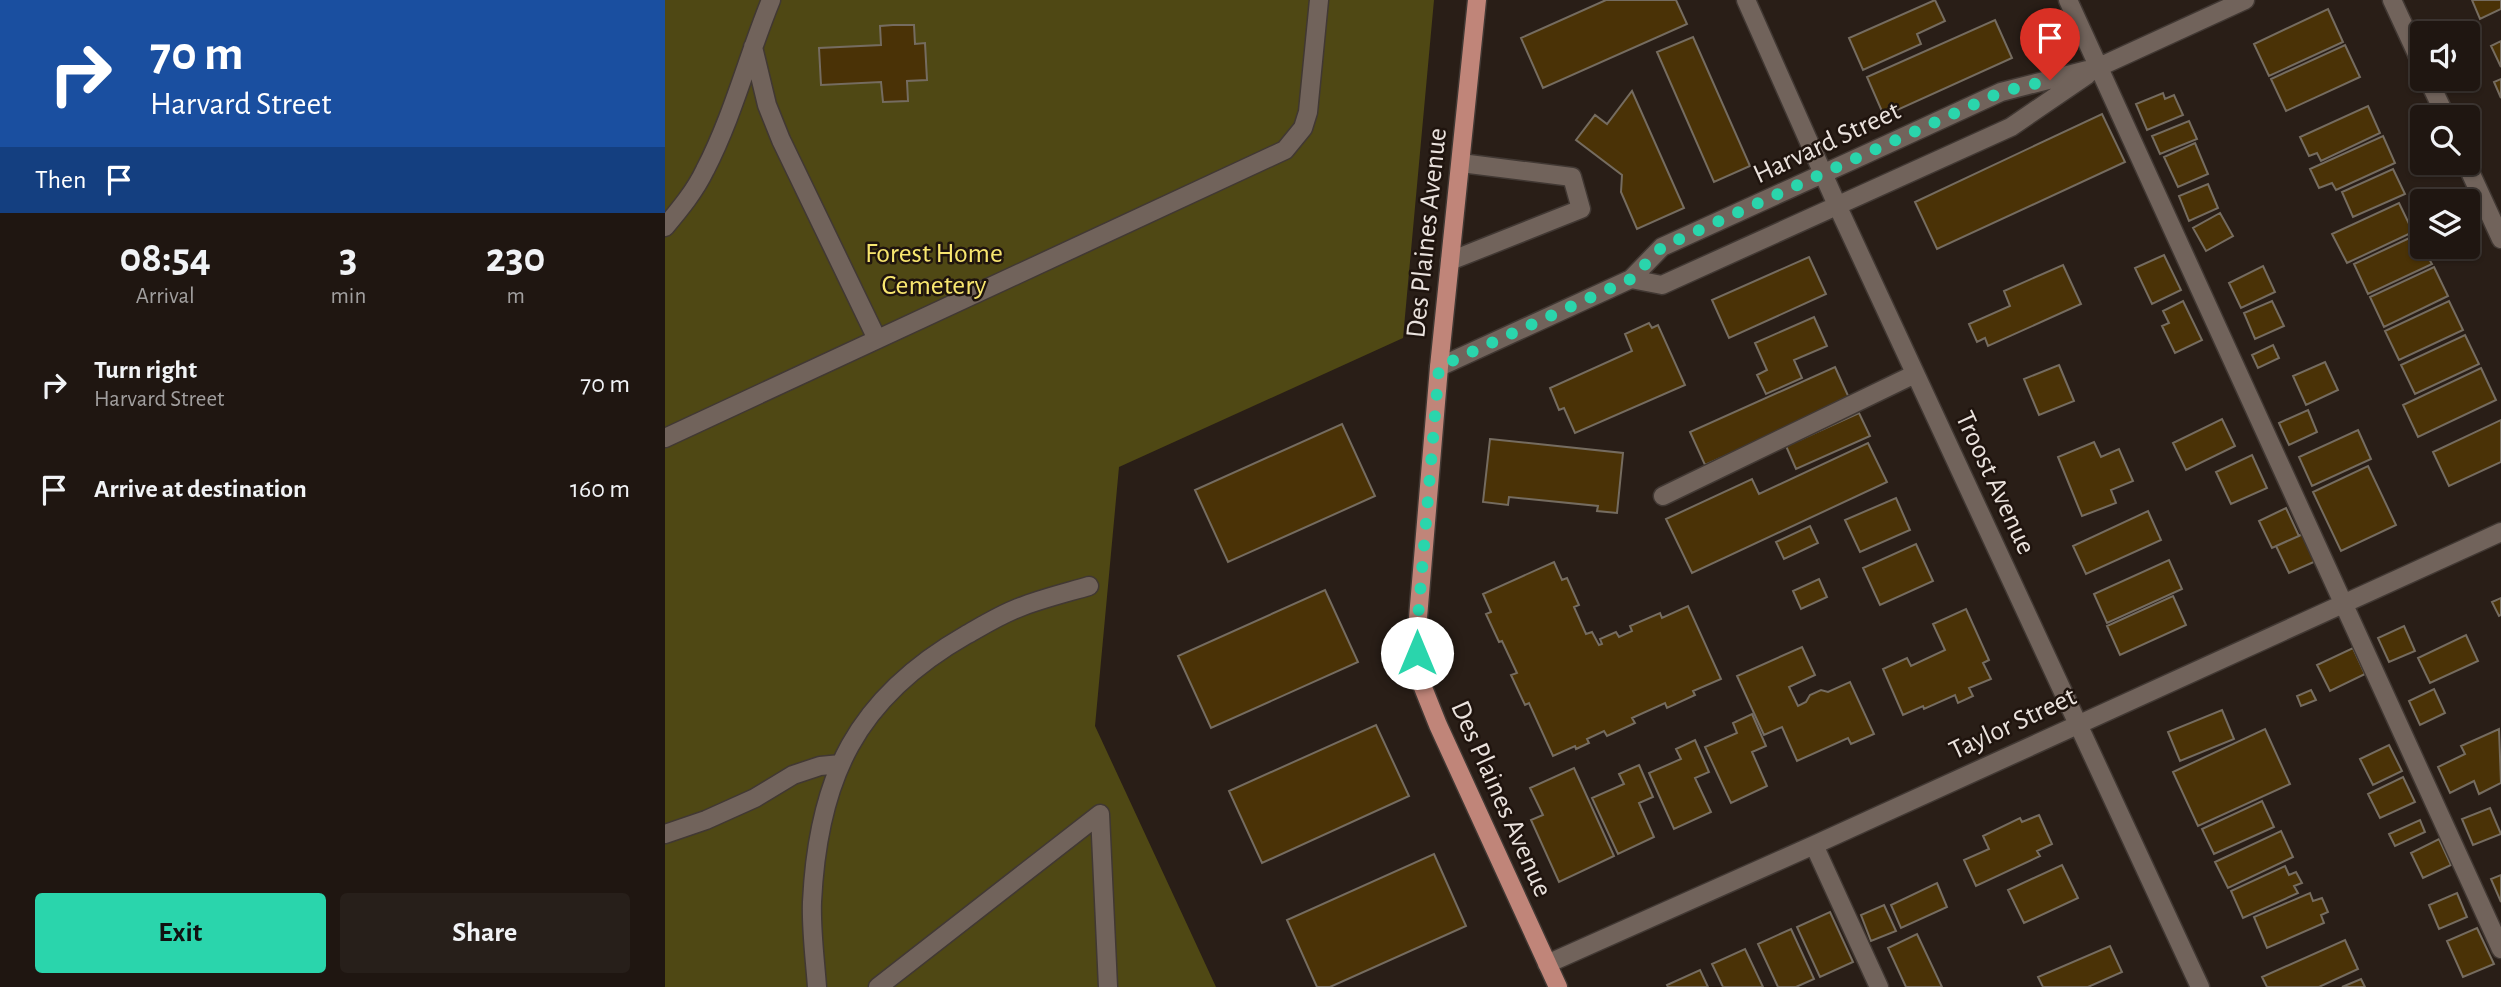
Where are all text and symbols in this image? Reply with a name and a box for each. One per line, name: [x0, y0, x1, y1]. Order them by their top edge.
pin: [2020, 8, 2080, 80]
icon: arrive: [2031, 19, 2069, 57]
map controls: [2410, 21, 2480, 259]
button: sound: [2410, 21, 2480, 91]
icon: right: [35, 28, 126, 119]
text: 70 m: [150, 30, 244, 79]
text: Harvard Street: [150, 88, 331, 120]
street label: Harvard Street: [1749, 97, 1905, 189]
button: search: [2410, 105, 2480, 175]
street label: Des Plaines Avenue: [1402, 127, 1452, 339]
icon: arrive: [100, 161, 138, 199]
text: Then: [35, 167, 86, 193]
button: layers: [2410, 189, 2480, 259]
text: 08:54: [119, 237, 211, 279]
text: 3: [339, 237, 357, 279]
text: 230: [486, 237, 546, 279]
park label: Forest Home Cemetery: [865, 240, 1003, 300]
text: Arrival: [136, 285, 195, 308]
text: min: [330, 285, 366, 308]
text: m: [506, 285, 525, 308]
text: Turn right: [94, 357, 197, 383]
icon: right: [35, 366, 73, 404]
text: 70 m: [580, 371, 630, 397]
text: Harvard Street: [94, 388, 224, 411]
street label: Troost Avenue: [1950, 407, 2040, 559]
icon: arrive: [35, 471, 73, 509]
text: Arrive at destination: [94, 476, 307, 502]
text: 160 m: [570, 476, 630, 502]
position arrow: [1380, 616, 1454, 690]
street label: Taylor Street: [1945, 682, 2081, 766]
street label: Des Plaines Avenue: [1445, 697, 1557, 901]
button: Exit: [35, 893, 326, 973]
button: Share: [340, 893, 630, 973]

